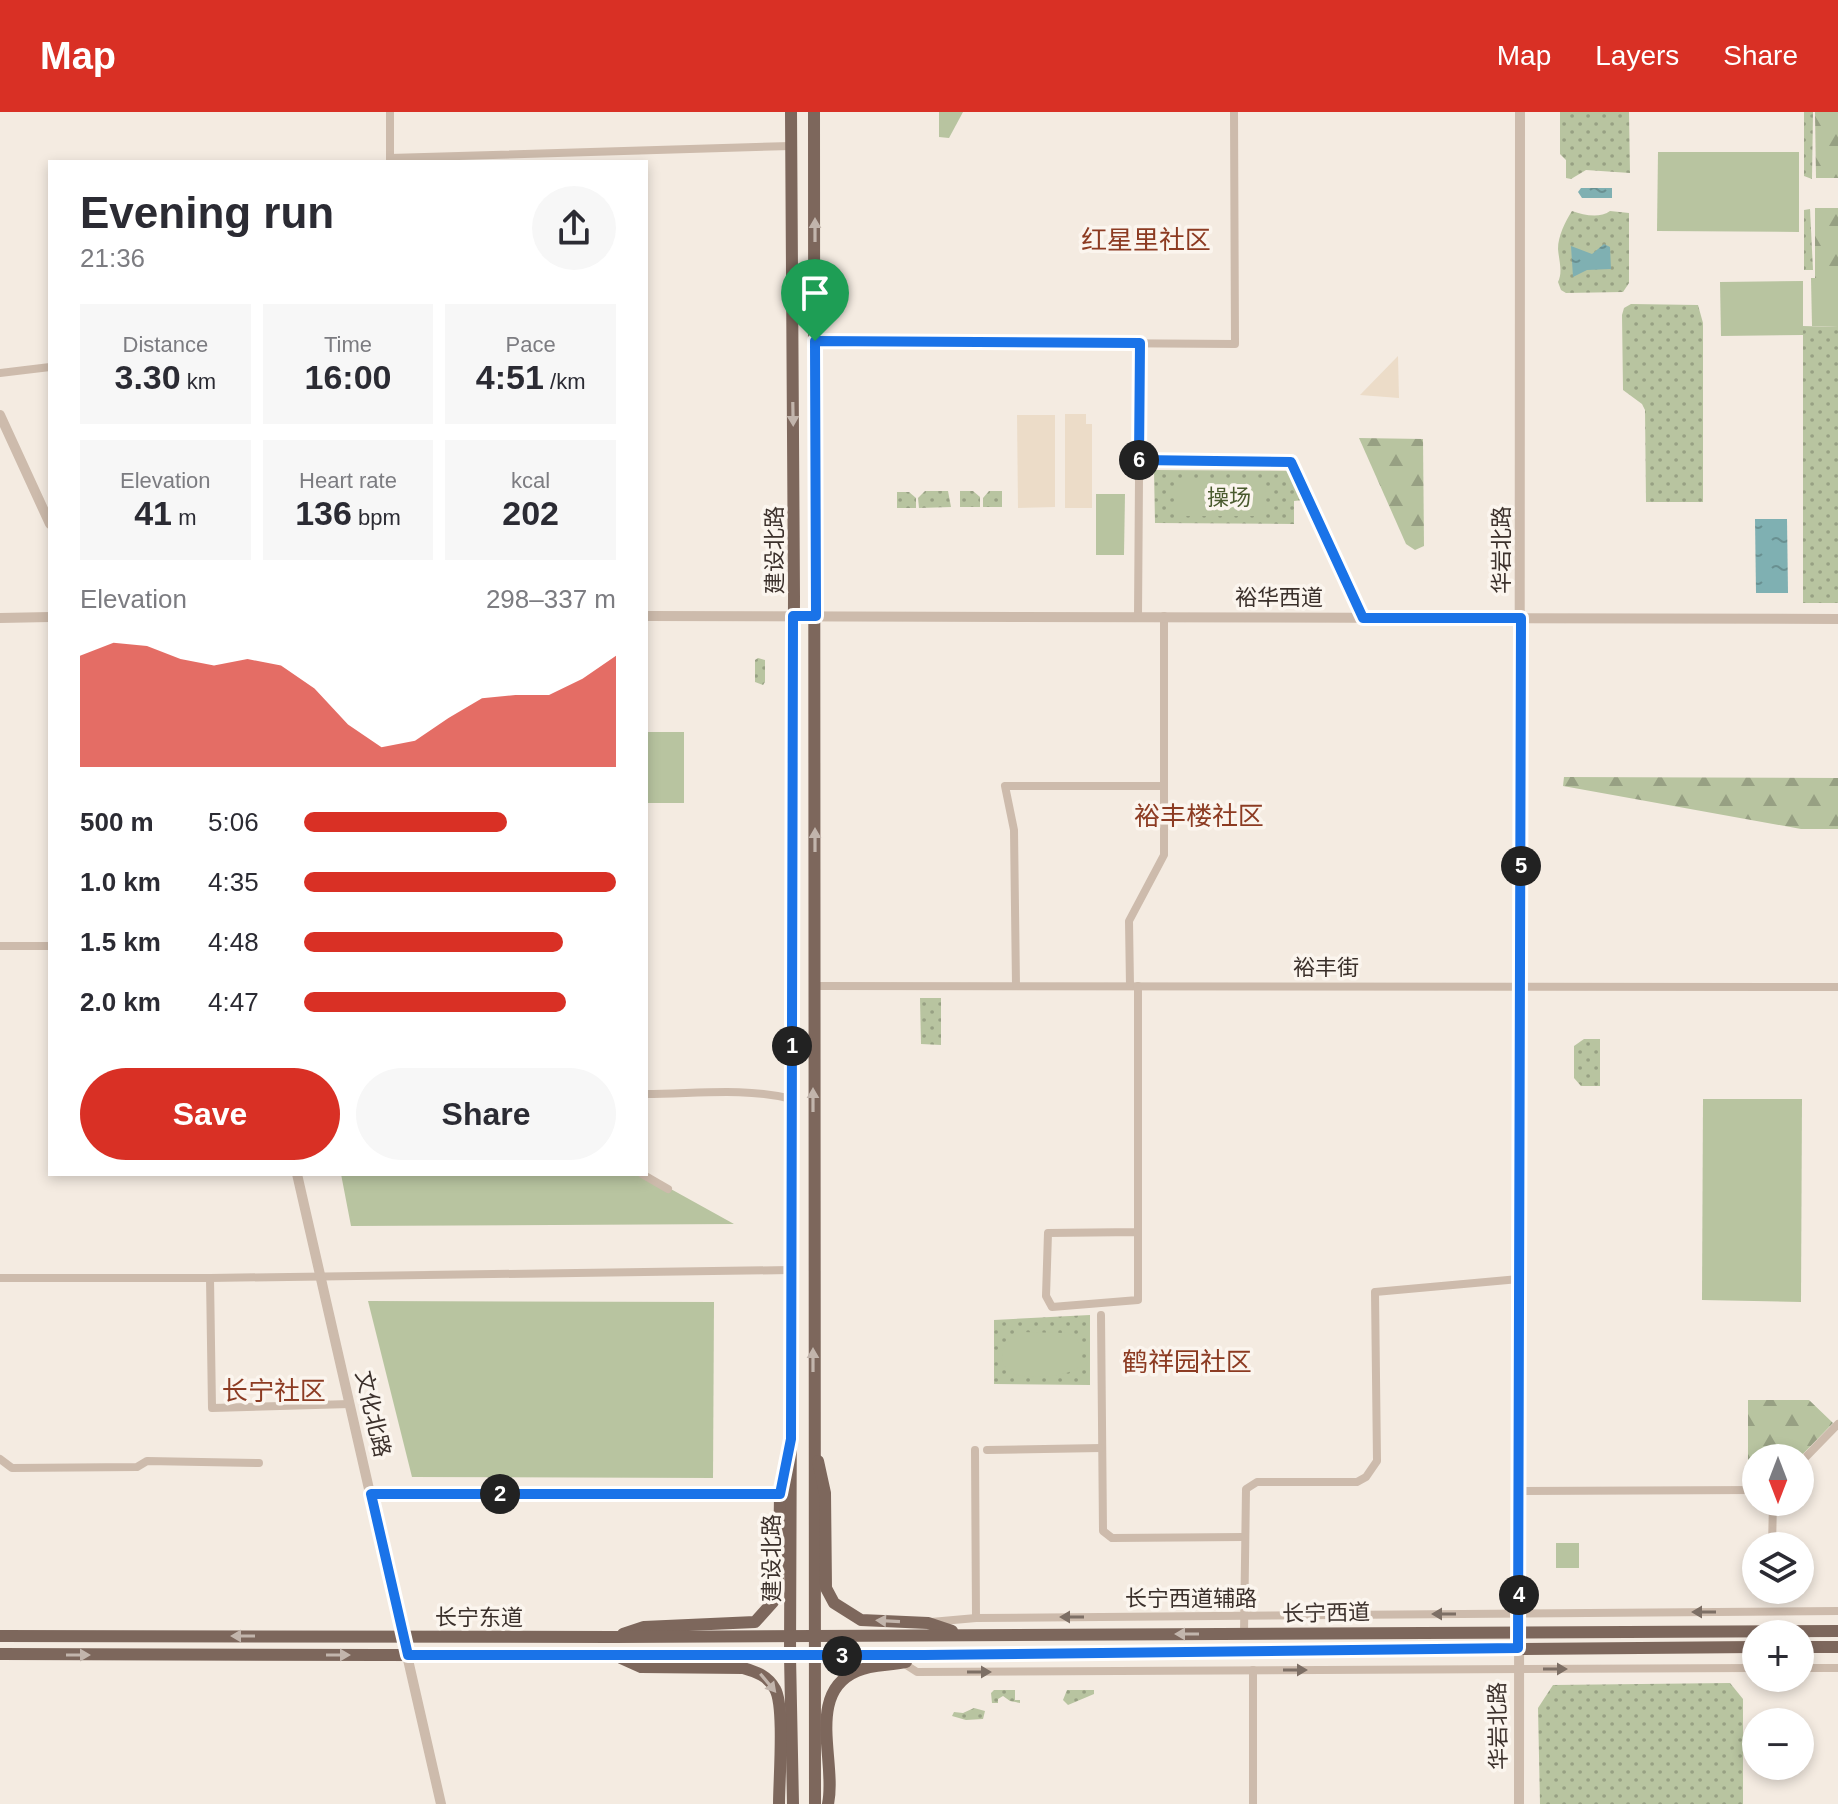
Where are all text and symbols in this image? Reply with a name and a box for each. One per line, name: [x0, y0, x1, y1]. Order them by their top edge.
text: Map: [40, 35, 116, 77]
text: Map: [1497, 40, 1551, 71]
text: Layers: [1595, 40, 1679, 71]
text: Share: [1723, 40, 1798, 71]
button: share: [532, 186, 616, 270]
text: Evening run: [80, 188, 334, 237]
one-way arrow: [809, 217, 821, 242]
district label: 红星里社区: [1081, 225, 1211, 255]
text: 21:36: [80, 243, 145, 273]
pin: [781, 259, 849, 341]
icon: arrive: [793, 271, 837, 315]
text: Distance: [123, 332, 208, 357]
text: Time: [324, 332, 372, 357]
text: Pace: [506, 332, 556, 357]
text: 3.30: [115, 358, 181, 396]
text: 16:00: [305, 358, 391, 396]
text: 4:51: [476, 358, 544, 396]
text: km: [181, 369, 216, 394]
text: /km: [544, 369, 585, 394]
one-way arrow: [787, 402, 800, 427]
pin: 6: [1119, 440, 1159, 480]
text: 6: [1133, 447, 1145, 472]
text: Elevation: [120, 468, 211, 493]
text: Heart rate: [299, 468, 397, 493]
text: kcal: [511, 468, 550, 493]
park label: 操场: [1207, 485, 1251, 510]
text: 41: [134, 494, 172, 532]
text: 136: [295, 494, 352, 532]
text: 202: [502, 494, 559, 532]
text: m: [172, 505, 196, 530]
text: bpm: [352, 505, 401, 530]
street label: 建设北路: [762, 506, 787, 594]
street label: 华岩北路: [1489, 506, 1514, 594]
text: Elevation: [80, 584, 187, 614]
text: 298–337 m: [486, 584, 616, 614]
street label: 裕华西道: [1235, 585, 1323, 610]
district label: 裕丰楼社区: [1134, 801, 1264, 831]
text: 500 m: [80, 807, 154, 837]
text: 5:06: [208, 807, 259, 837]
one-way arrow: [808, 827, 821, 852]
pin: 5: [1501, 846, 1541, 886]
text: 5: [1515, 853, 1527, 878]
text: 1.0 km: [80, 867, 161, 897]
text: 4:35: [208, 867, 259, 897]
text: 1.5 km: [80, 927, 161, 957]
text: 4:48: [208, 927, 259, 957]
street label: 裕丰街: [1293, 955, 1359, 980]
text: 2.0 km: [80, 987, 161, 1017]
text: 4:47: [208, 987, 259, 1017]
pin: 1: [772, 1026, 812, 1066]
text: 1: [786, 1033, 798, 1058]
button: Save: [80, 1068, 340, 1160]
button: Share: [356, 1068, 616, 1160]
one-way arrow: [807, 1087, 819, 1112]
one-way arrow: [807, 1347, 819, 1372]
district label: 鹤祥园社区: [1122, 1347, 1252, 1377]
street label: 文化北路: [351, 1368, 395, 1460]
district label: 长宁社区: [222, 1376, 326, 1406]
north arrow: [1742, 1444, 1814, 1516]
map controls: [1742, 1444, 1814, 1780]
pin: 2: [480, 1474, 520, 1514]
text: 2: [494, 1481, 506, 1506]
street label: 建设北路: [759, 1514, 784, 1602]
button: layers: [1742, 1532, 1814, 1604]
pin: 4: [1499, 1575, 1539, 1615]
text: 4: [1513, 1582, 1525, 1607]
street label: 长宁西道辅路: [1125, 1586, 1257, 1611]
street label: 长宁西道: [1282, 1600, 1370, 1626]
street label: 长宁东道: [435, 1605, 523, 1630]
one-way arrow: [1691, 1606, 1716, 1619]
one-way arrow: [1431, 1608, 1456, 1620]
one-way arrow: [1059, 1611, 1084, 1623]
one-way arrow: [875, 1614, 900, 1627]
button: +: [1742, 1620, 1814, 1692]
one-way arrow: [1174, 1628, 1199, 1640]
one-way arrow: [230, 1630, 255, 1642]
pin: 3: [822, 1636, 862, 1676]
text: 3: [836, 1643, 848, 1668]
one-way arrow: [66, 1649, 91, 1661]
one-way arrow: [326, 1649, 351, 1661]
one-way arrow: [1543, 1663, 1568, 1675]
one-way arrow: [1283, 1664, 1308, 1676]
one-way arrow: [967, 1666, 992, 1678]
one-way arrow: [759, 1673, 776, 1693]
street label: 华岩北路: [1485, 1682, 1511, 1770]
button: −: [1742, 1708, 1814, 1780]

